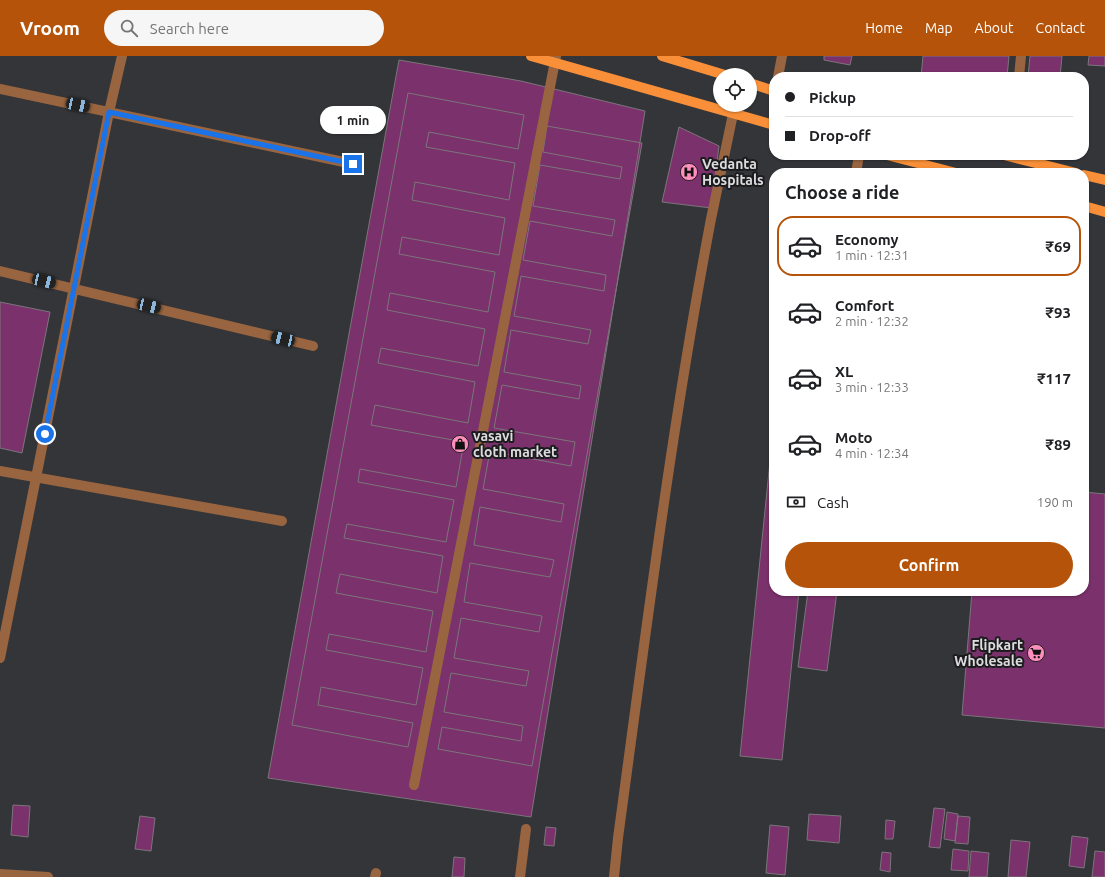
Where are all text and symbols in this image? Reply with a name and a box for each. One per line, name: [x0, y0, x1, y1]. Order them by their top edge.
search box: [104, 10, 384, 46]
text: Vroom: [20, 17, 80, 39]
icon: search: [118, 17, 140, 39]
text: Search here: [150, 20, 229, 37]
text: Home: [865, 20, 903, 36]
text: Map: [925, 20, 953, 36]
text: About: [975, 20, 1014, 36]
text: Contact: [1036, 20, 1085, 36]
map controls: [713, 68, 757, 112]
button: locate: [713, 68, 757, 112]
text: Pickup: [809, 89, 856, 106]
car: [65, 97, 91, 113]
callout: 1 min: [320, 106, 386, 134]
text: 1 min: [337, 113, 369, 127]
text: Drop-off: [809, 127, 871, 144]
route end: [344, 155, 362, 173]
place label: Vedanta Hospitals: [702, 156, 764, 188]
hospital icon: Vedanta Hospitals: [679, 162, 699, 182]
text: Choose a ride: [785, 182, 899, 202]
icon: car: [787, 228, 823, 264]
text: Economy: [835, 231, 899, 248]
text: ₹69: [1046, 238, 1071, 255]
text: 1 min · 12:31: [835, 248, 909, 262]
car: [31, 272, 57, 290]
icon: car: [787, 294, 823, 330]
car: [136, 297, 162, 315]
text: Comfort: [835, 297, 894, 314]
text: ₹93: [1046, 304, 1071, 321]
text: 2 min · 12:32: [835, 314, 909, 328]
car: [270, 330, 296, 348]
icon: car: [787, 360, 823, 396]
text: XL: [835, 363, 853, 380]
text: ₹117: [1037, 370, 1071, 387]
text: 3 min · 12:33: [835, 380, 909, 394]
route start: [36, 425, 54, 443]
icon: car: [787, 426, 823, 462]
place label: vasavi cloth market: [473, 428, 557, 460]
text: Moto: [835, 429, 873, 446]
shop icon: vasavi cloth market: [450, 434, 470, 454]
text: ₹89: [1046, 436, 1071, 453]
text: 4 min · 12:34: [835, 446, 909, 460]
icon: cash: [785, 491, 807, 513]
text: Cash: [817, 494, 849, 511]
text: 190 m: [1037, 495, 1073, 509]
button: Confirm: [785, 542, 1073, 588]
place label: Flipkart Wholesale: [954, 637, 1023, 669]
supermarket icon: Flipkart Wholesale: [1026, 643, 1046, 663]

